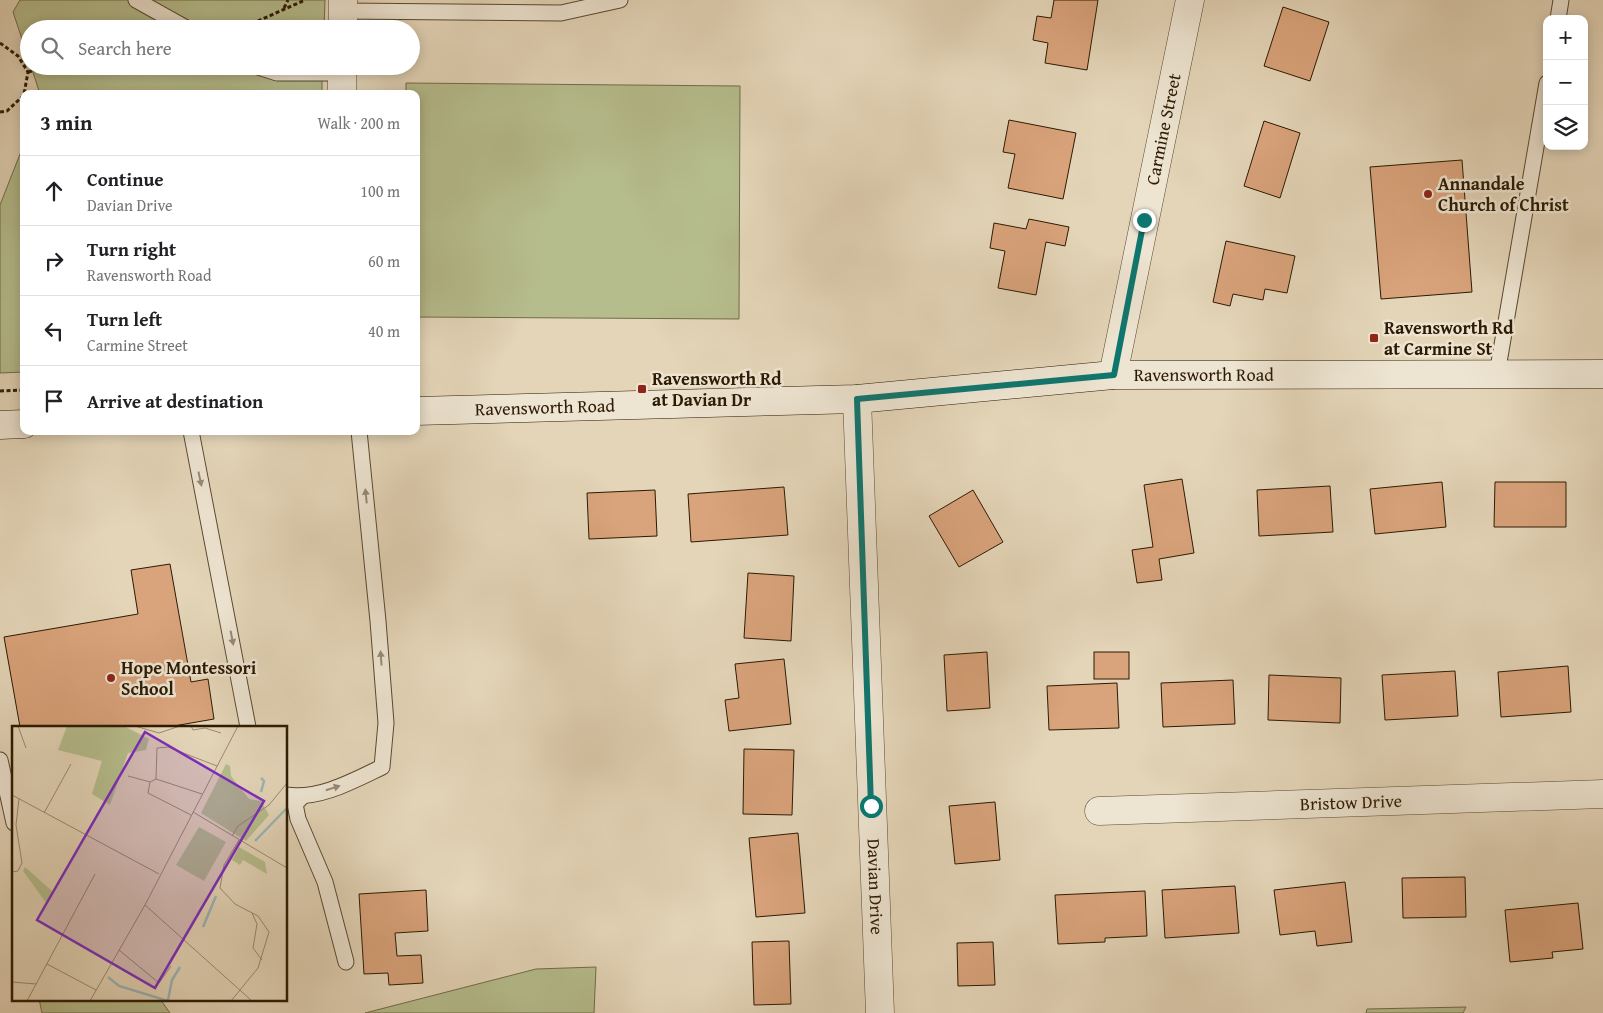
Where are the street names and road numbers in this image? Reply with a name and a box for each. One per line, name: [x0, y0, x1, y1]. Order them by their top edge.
street label: Carmine Street: [1138, 70, 1188, 187]
street label: Ravensworth Road: [1134, 361, 1274, 388]
street label: Ravensworth Road: [475, 392, 616, 422]
street label: Bristow Drive: [1299, 787, 1402, 817]
street label: Davian Drive: [860, 838, 891, 935]

